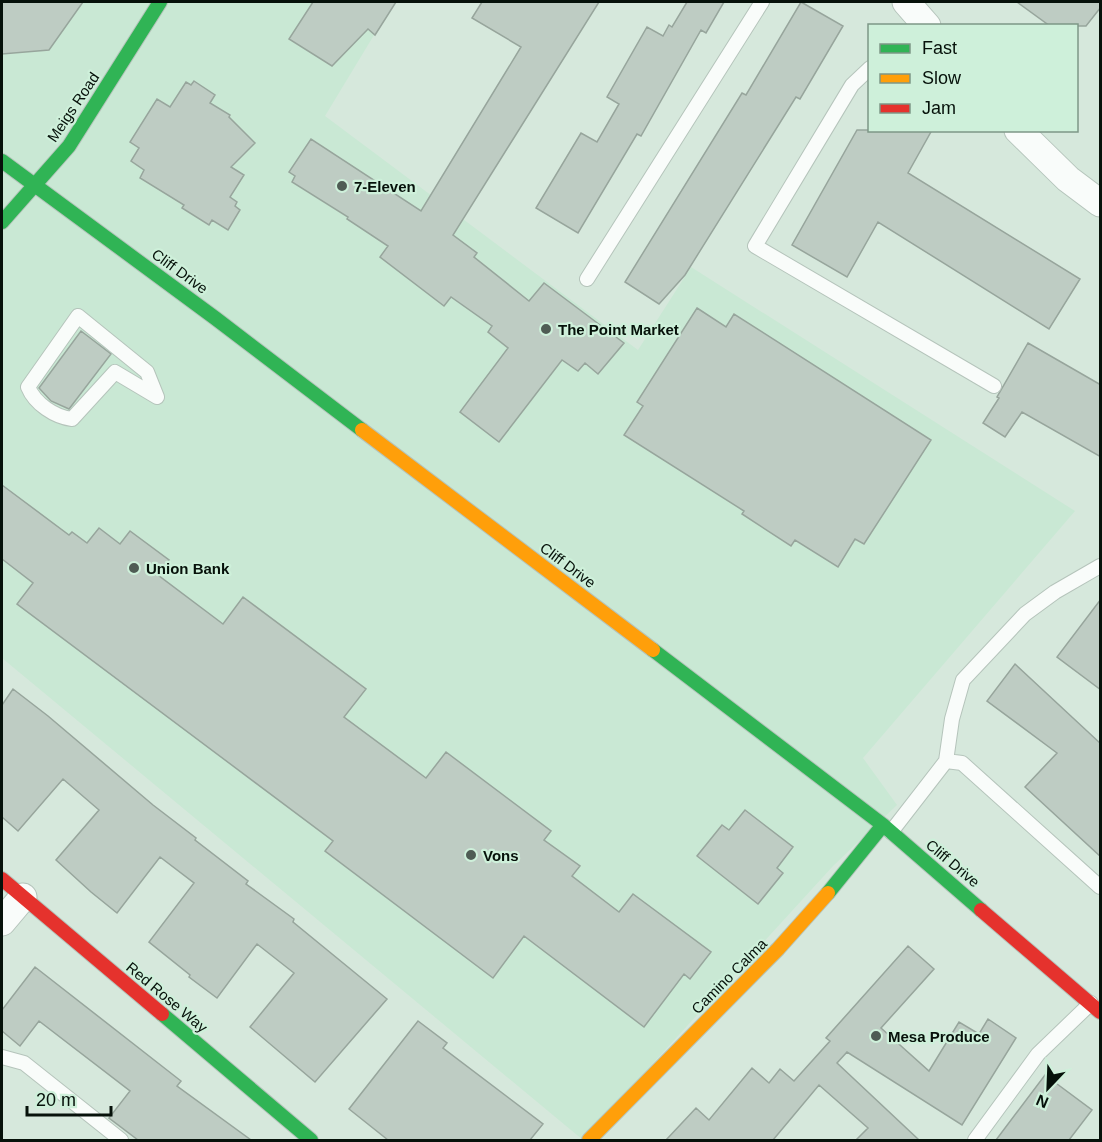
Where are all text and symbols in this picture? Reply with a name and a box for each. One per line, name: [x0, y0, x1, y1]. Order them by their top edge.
legend: [868, 24, 1078, 132]
text: Fast: [922, 38, 957, 58]
text: Slow: [922, 68, 962, 88]
street label: Meigs Road: [44, 69, 102, 145]
text: Jam: [922, 98, 956, 118]
place label: 7-Eleven: [354, 178, 416, 195]
marker: 7-Eleven: [335, 179, 349, 193]
street label: Cliff Drive: [149, 245, 211, 297]
place label: The Point Market: [558, 321, 679, 338]
marker: The Point Market: [539, 322, 553, 336]
street label: Cliff Drive: [537, 539, 599, 591]
place label: Union Bank: [146, 560, 230, 577]
marker: Union Bank: [127, 561, 141, 575]
street label: Cliff Drive: [923, 836, 983, 890]
place label: Vons: [483, 847, 519, 864]
marker: Vons: [464, 848, 478, 862]
street label: Camino Calma: [688, 934, 771, 1017]
street label: Red Rose Way: [123, 958, 211, 1036]
place label: Mesa Produce: [888, 1028, 990, 1045]
marker: Mesa Produce: [869, 1029, 883, 1043]
north arrow: [1018, 1058, 1078, 1118]
scale bar: [27, 1079, 111, 1117]
text: 20 m: [36, 1090, 76, 1110]
text: N: [1034, 1091, 1051, 1111]

